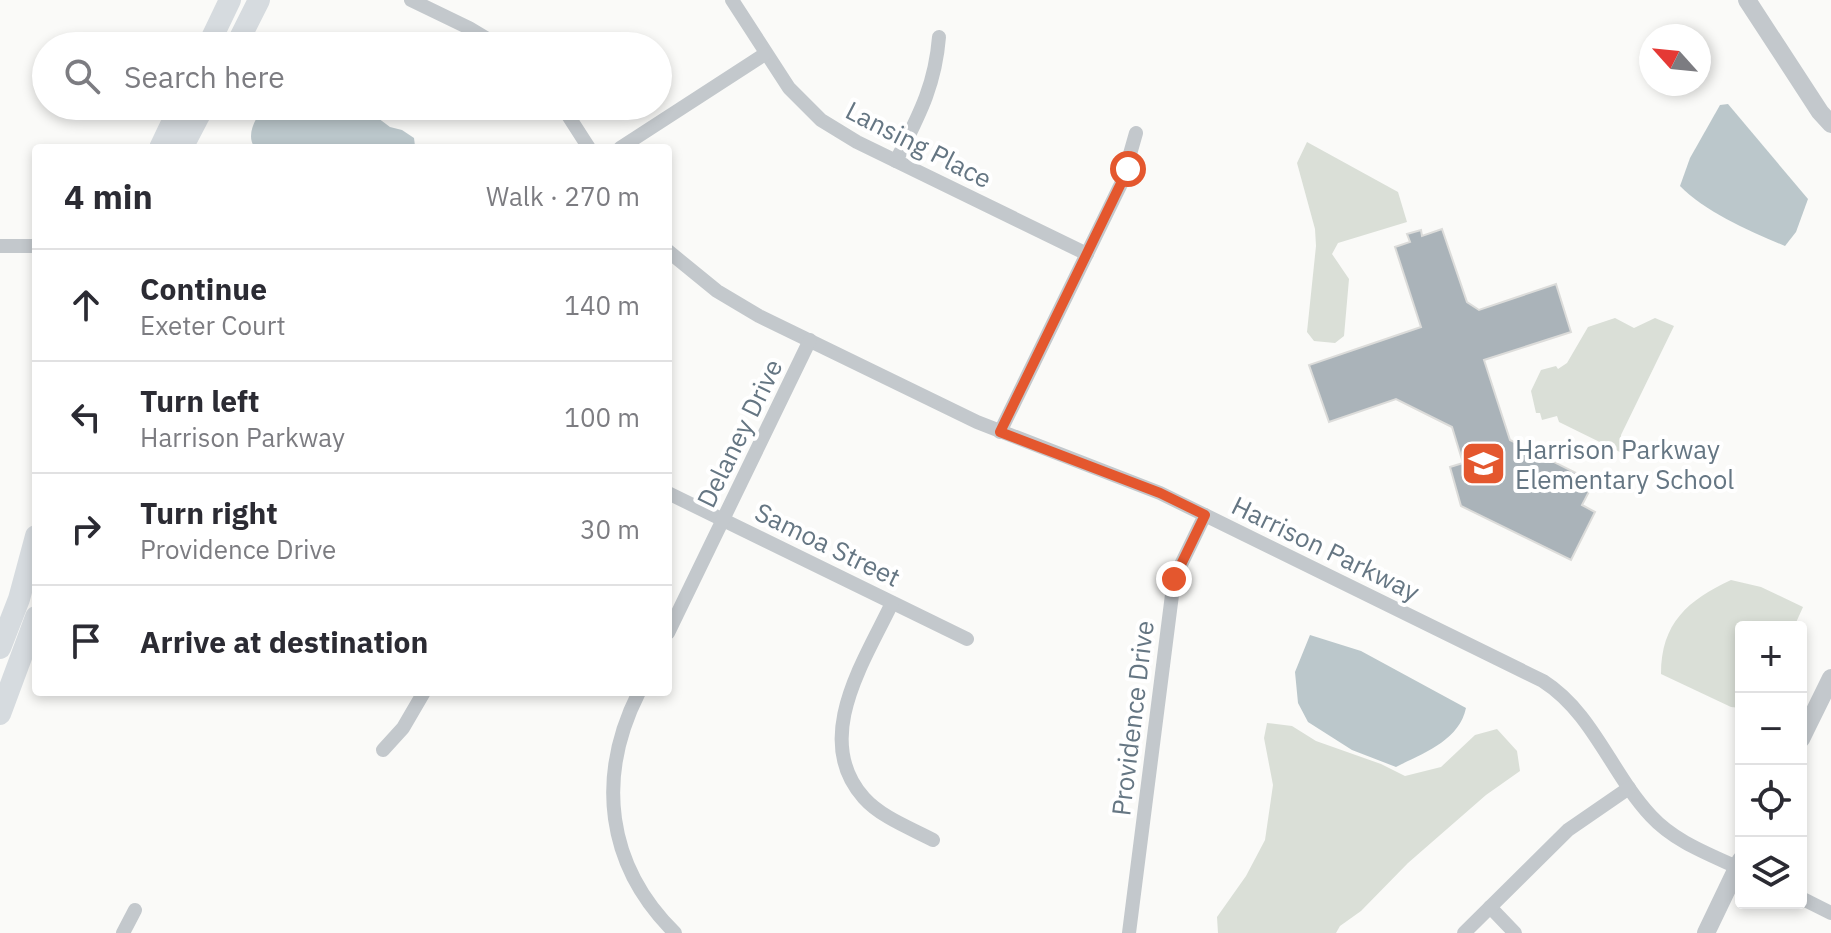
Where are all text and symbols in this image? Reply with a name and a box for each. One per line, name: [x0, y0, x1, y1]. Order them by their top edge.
north arrow: [1639, 24, 1711, 96]
search box: [32, 32, 672, 120]
icon: search: [60, 54, 104, 98]
text: Search here: [124, 57, 285, 96]
street label: Lansing Place: [840, 93, 998, 195]
route start: [1110, 151, 1146, 187]
text: 4 min: [64, 174, 153, 218]
text: Walk · 270 m: [486, 179, 640, 213]
text: Continue: [140, 269, 267, 308]
icon: ahead: [64, 283, 108, 327]
text: 140 m: [564, 288, 640, 322]
text: Exeter Court: [140, 308, 286, 342]
street label: Delaney Drive: [688, 353, 790, 513]
text: Turn left: [140, 381, 259, 420]
icon: left: [64, 395, 108, 439]
text: 100 m: [564, 400, 640, 434]
text: Harrison Parkway: [140, 420, 345, 454]
place label: Harrison Parkway Elementary School: [1515, 432, 1734, 496]
school or university icon: Harrison Parkway Elementary School: [1460, 440, 1508, 488]
street label: Harrison Parkway: [1226, 488, 1426, 608]
text: Turn right: [140, 493, 278, 532]
street label: Samoa Street: [750, 494, 906, 594]
icon: right: [64, 507, 108, 551]
text: 30 m: [580, 512, 640, 546]
text: Providence Drive: [140, 532, 336, 566]
route end: [1156, 561, 1192, 597]
street label: Providence Drive: [1103, 618, 1161, 818]
icon: arrive: [64, 619, 108, 663]
map controls: [1735, 621, 1807, 909]
button: +: [1735, 621, 1807, 693]
text: Arrive at destination: [140, 622, 428, 661]
button: −: [1735, 693, 1807, 765]
button: locate: [1735, 765, 1807, 837]
button: layers: [1735, 837, 1807, 909]

